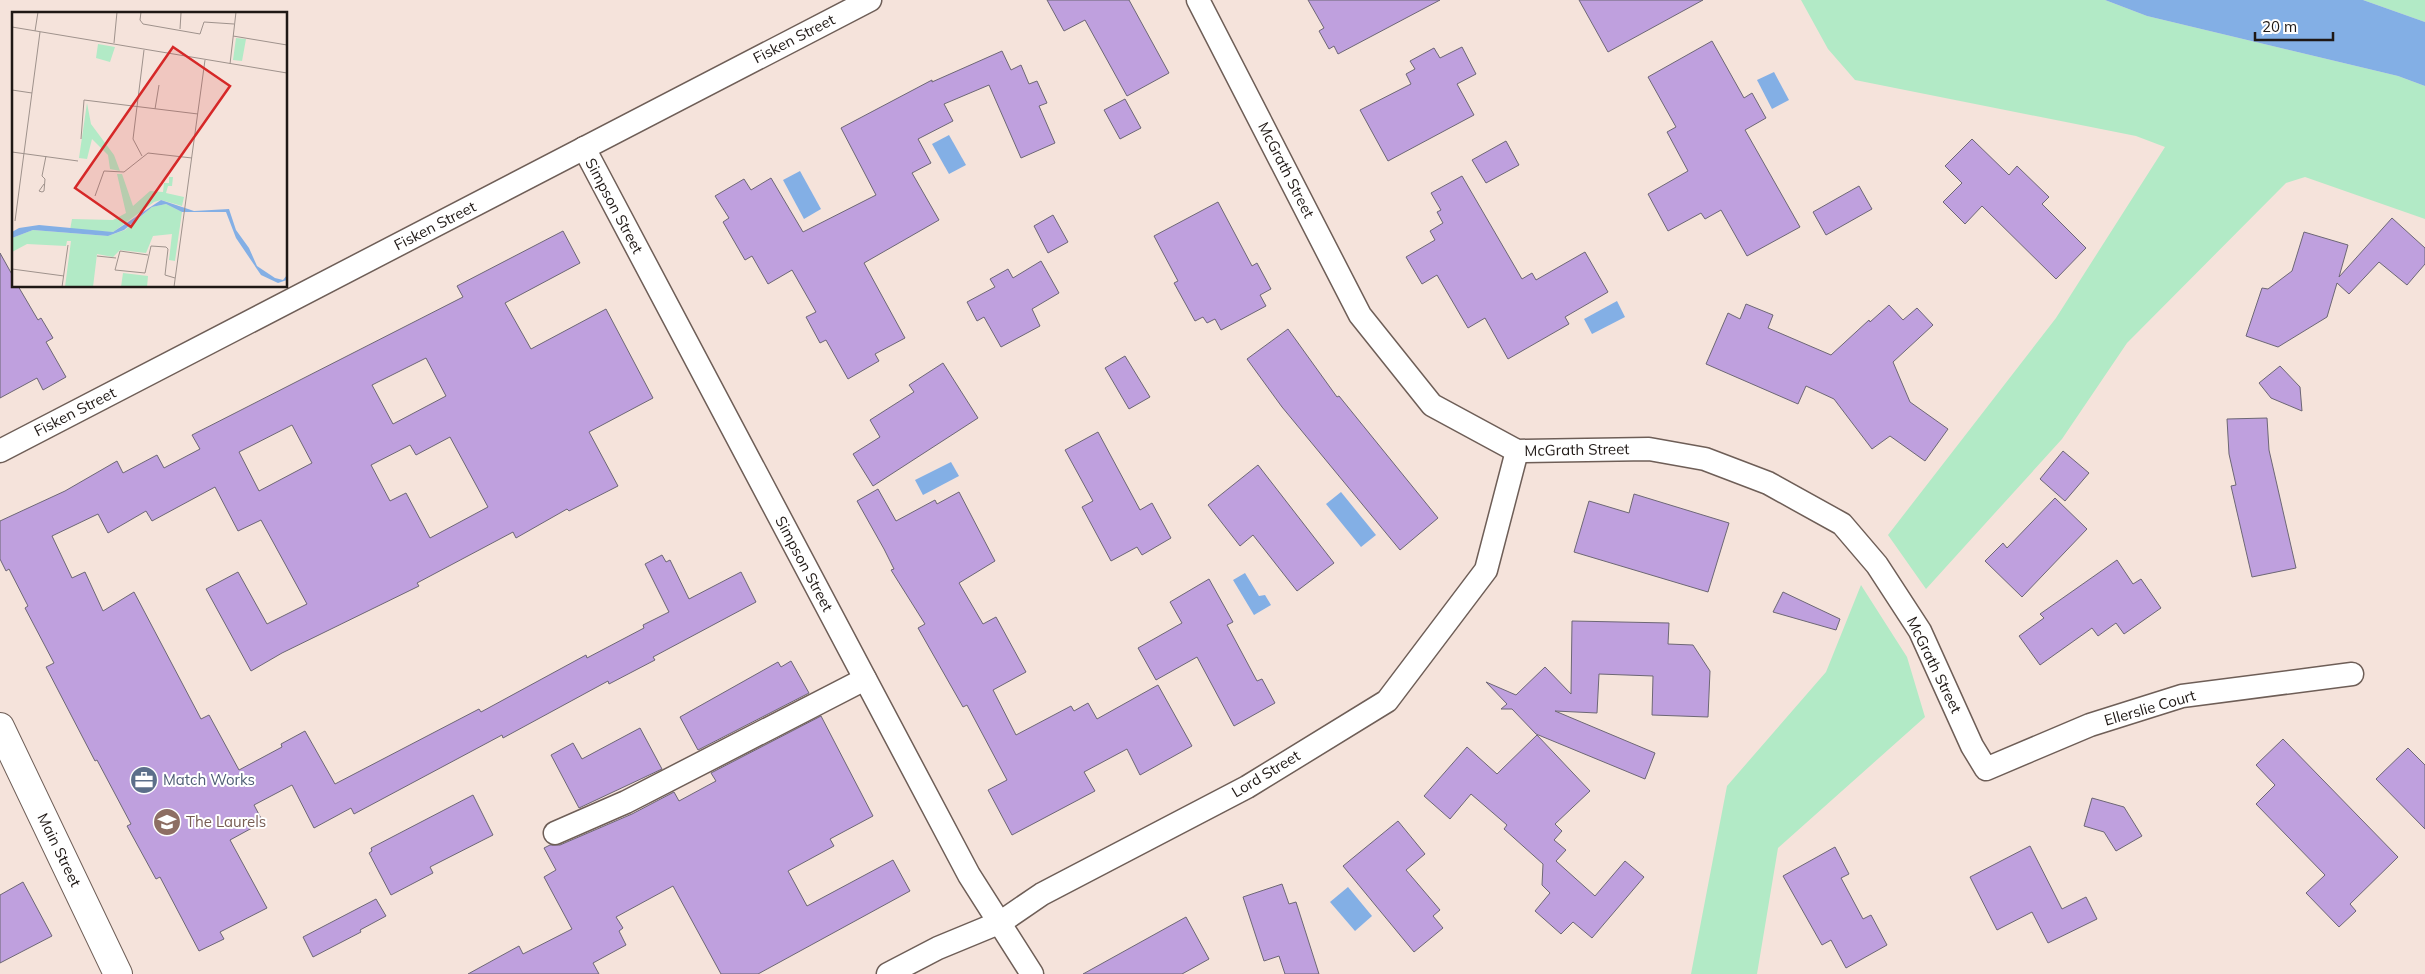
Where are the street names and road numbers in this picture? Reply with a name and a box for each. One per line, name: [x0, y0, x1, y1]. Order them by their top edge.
street label: Fisken Street: [750, 10, 838, 67]
street label: McGrath Street: [1254, 119, 1319, 221]
street label: Simpson Street: [581, 155, 648, 257]
street label: Fisken Street: [391, 197, 479, 254]
street label: Fisken Street: [31, 383, 119, 440]
street label: McGrath Street: [1524, 439, 1630, 460]
street label: Simpson Street: [771, 513, 838, 615]
street label: McGrath Street: [1903, 613, 1966, 716]
street label: Ellerslie Court: [2102, 685, 2198, 730]
street label: Lord Street: [1228, 746, 1303, 801]
street label: Main Street: [33, 810, 85, 890]

